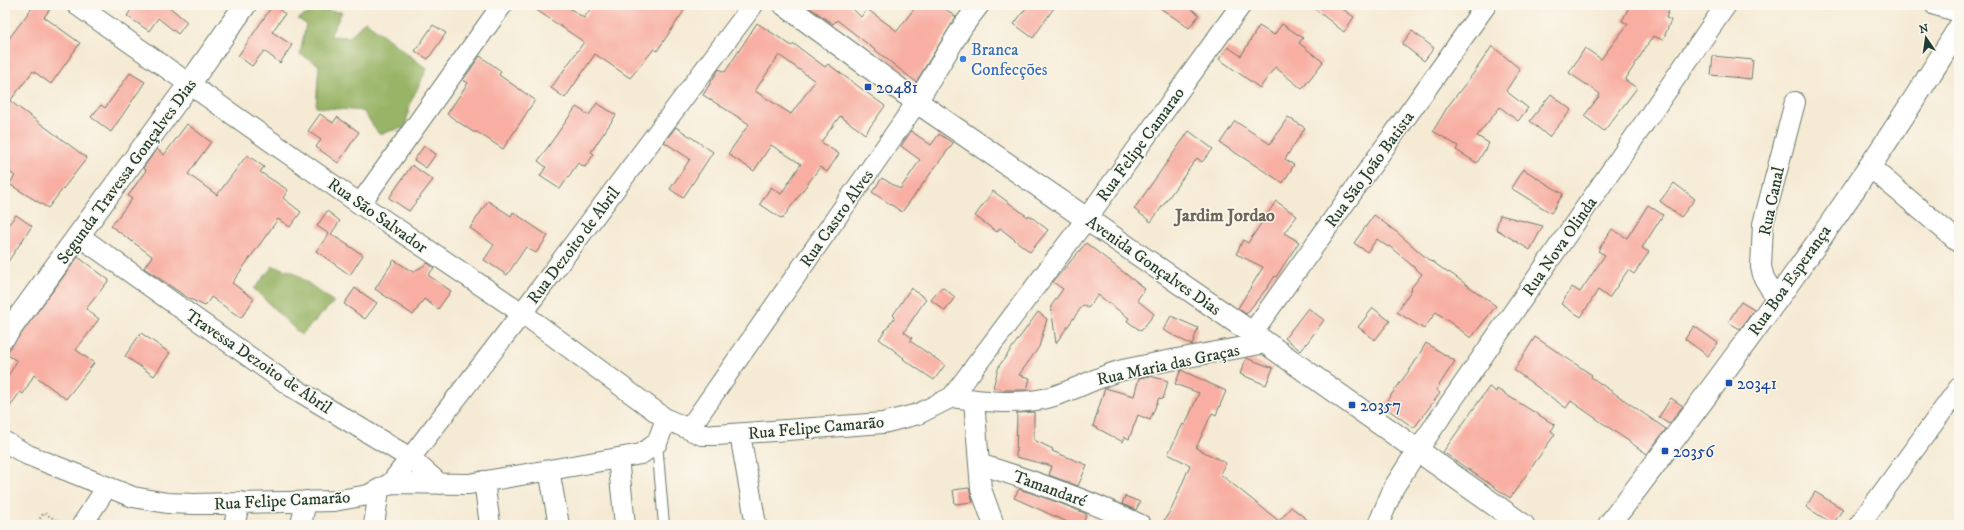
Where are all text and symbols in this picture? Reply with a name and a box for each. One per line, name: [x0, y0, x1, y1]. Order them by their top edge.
north arrow: [1906, 18, 1946, 58]
text: N: [1918, 21, 1930, 37]
place label: Branca Confecções: [971, 39, 1048, 81]
marker: Branca Confecções: [958, 54, 968, 64]
street label: Segunda Travessa Gonçalves Dias: [52, 74, 202, 269]
place label: 20481: [876, 77, 918, 99]
marker: 20481: [863, 82, 873, 92]
street label: Rua Felipe Camarao: [1092, 83, 1190, 206]
street label: Rua São João Batista: [1320, 106, 1420, 232]
street label: Rua Castro Alves: [795, 165, 879, 272]
street label: Rua Canal: [1754, 165, 1790, 238]
street label: Rua São Salvador: [323, 173, 432, 259]
street label: Rua Dezoito de Abril: [523, 183, 625, 309]
street label: Rua Nova Olinda: [1517, 192, 1603, 301]
district label: Jardim Jordao: [1173, 205, 1275, 227]
street label: Avenida Gonçalves Dias: [1082, 211, 1225, 321]
street label: Rua Boa Esperança: [1743, 220, 1837, 340]
street label: Travessa Dezoito de Abril: [181, 305, 336, 419]
street label: Rua Maria das Graças: [1095, 339, 1242, 391]
place label: 20341: [1737, 373, 1777, 395]
marker: 20341: [1724, 378, 1734, 388]
place label: 20357: [1360, 395, 1401, 417]
marker: 20357: [1347, 400, 1357, 410]
street label: Rua Felipe Camarão: [747, 411, 885, 445]
place label: 20356: [1673, 441, 1715, 463]
marker: 20356: [1660, 446, 1670, 456]
street label: Tamandaré: [1010, 466, 1089, 512]
street label: Rua Felipe Camarão: [213, 486, 351, 516]

